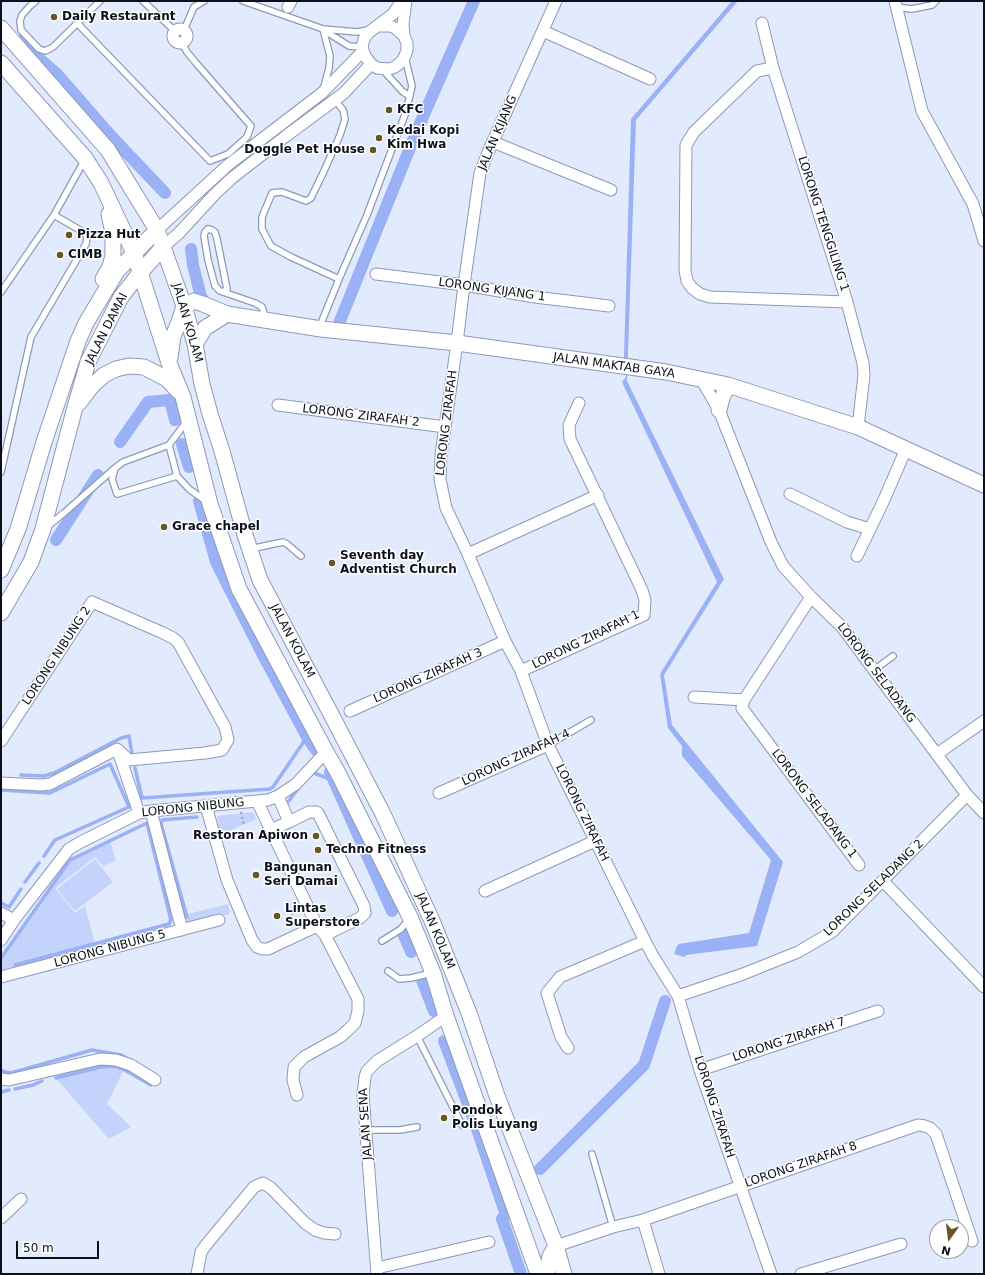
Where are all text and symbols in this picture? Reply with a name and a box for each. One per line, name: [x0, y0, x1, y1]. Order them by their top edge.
place label: Daily Restaurant: [62, 10, 175, 24]
marker: Daily Restaurant: [49, 12, 59, 22]
street label: JALAN KIJANG: [476, 93, 520, 173]
place label: KFC: [397, 103, 423, 117]
marker: KFC: [384, 105, 394, 115]
place label: Kedai Kopi Kim Hwa: [387, 124, 459, 152]
marker: Kedai Kopi Kim Hwa: [374, 133, 384, 143]
place label: Doggle Pet House: [244, 143, 365, 157]
marker: Doggle Pet House: [368, 145, 378, 155]
street label: LORONG TENGGILING 1: [794, 154, 852, 294]
place label: Pizza Hut: [77, 228, 140, 242]
marker: Pizza Hut: [64, 230, 74, 240]
place label: CIMB: [68, 248, 102, 262]
marker: CIMB: [55, 250, 65, 260]
street label: LORONG KIJANG 1: [437, 275, 547, 305]
street label: JALAN KOLAM: [169, 282, 205, 364]
street label: JALAN DAMAI: [83, 291, 131, 367]
street label: JALAN MAKTAB GAYA: [552, 350, 676, 382]
street label: LORONG ZIRAFAH: [433, 369, 461, 477]
street label: LORONG ZIRAFAH 2: [302, 402, 420, 430]
place label: Grace chapel: [172, 520, 260, 534]
marker: Grace chapel: [159, 522, 169, 532]
place label: Seventh day Adventist Church: [340, 549, 457, 577]
marker: Seventh day Adventist Church: [327, 558, 337, 568]
street label: JALAN KOLAM: [266, 602, 318, 680]
street label: LORONG NIBUNG 2: [20, 604, 94, 708]
street label: LORONG ZIRAFAH 1: [530, 608, 642, 672]
street label: LORONG SELADANG: [834, 620, 918, 726]
street label: LORONG ZIRAFAH 3: [371, 645, 485, 707]
street label: LORONG ZIRAFAH 4: [460, 727, 572, 789]
street label: LORONG SELADANG 1: [768, 747, 860, 861]
street label: LORONG ZIRAFAH: [552, 762, 612, 864]
street label: LORONG NIBUNG: [141, 795, 245, 821]
place label: Restoran Apiwon: [193, 829, 308, 843]
marker: Restoran Apiwon: [311, 831, 321, 841]
street label: LORONG SELADANG 2: [821, 837, 927, 939]
place label: Techno Fitness: [326, 843, 426, 857]
marker: Techno Fitness: [313, 845, 323, 855]
place label: Bangunan Seri Damai: [264, 861, 338, 889]
marker: Bangunan Seri Damai: [251, 870, 261, 880]
street label: JALAN KOLAM: [412, 891, 458, 971]
place label: Lintas Superstore: [285, 902, 360, 930]
marker: Lintas Superstore: [272, 911, 282, 921]
street label: LORONG NIBUNG 5: [53, 927, 167, 971]
street label: LORONG ZIRAFAH 7: [731, 1015, 847, 1065]
street label: LORONG ZIRAFAH: [691, 1054, 737, 1160]
street label: JALAN SENA: [356, 1088, 376, 1160]
place label: Pondok Polis Luyang: [452, 1104, 538, 1132]
marker: Pondok Polis Luyang: [439, 1113, 449, 1123]
street label: LORONG ZIRAFAH 8: [743, 1139, 859, 1191]
north arrow: [929, 1219, 969, 1259]
scale bar: [18, 1233, 101, 1259]
text: 50 m: [23, 1241, 54, 1255]
text: N: [940, 1243, 952, 1258]

